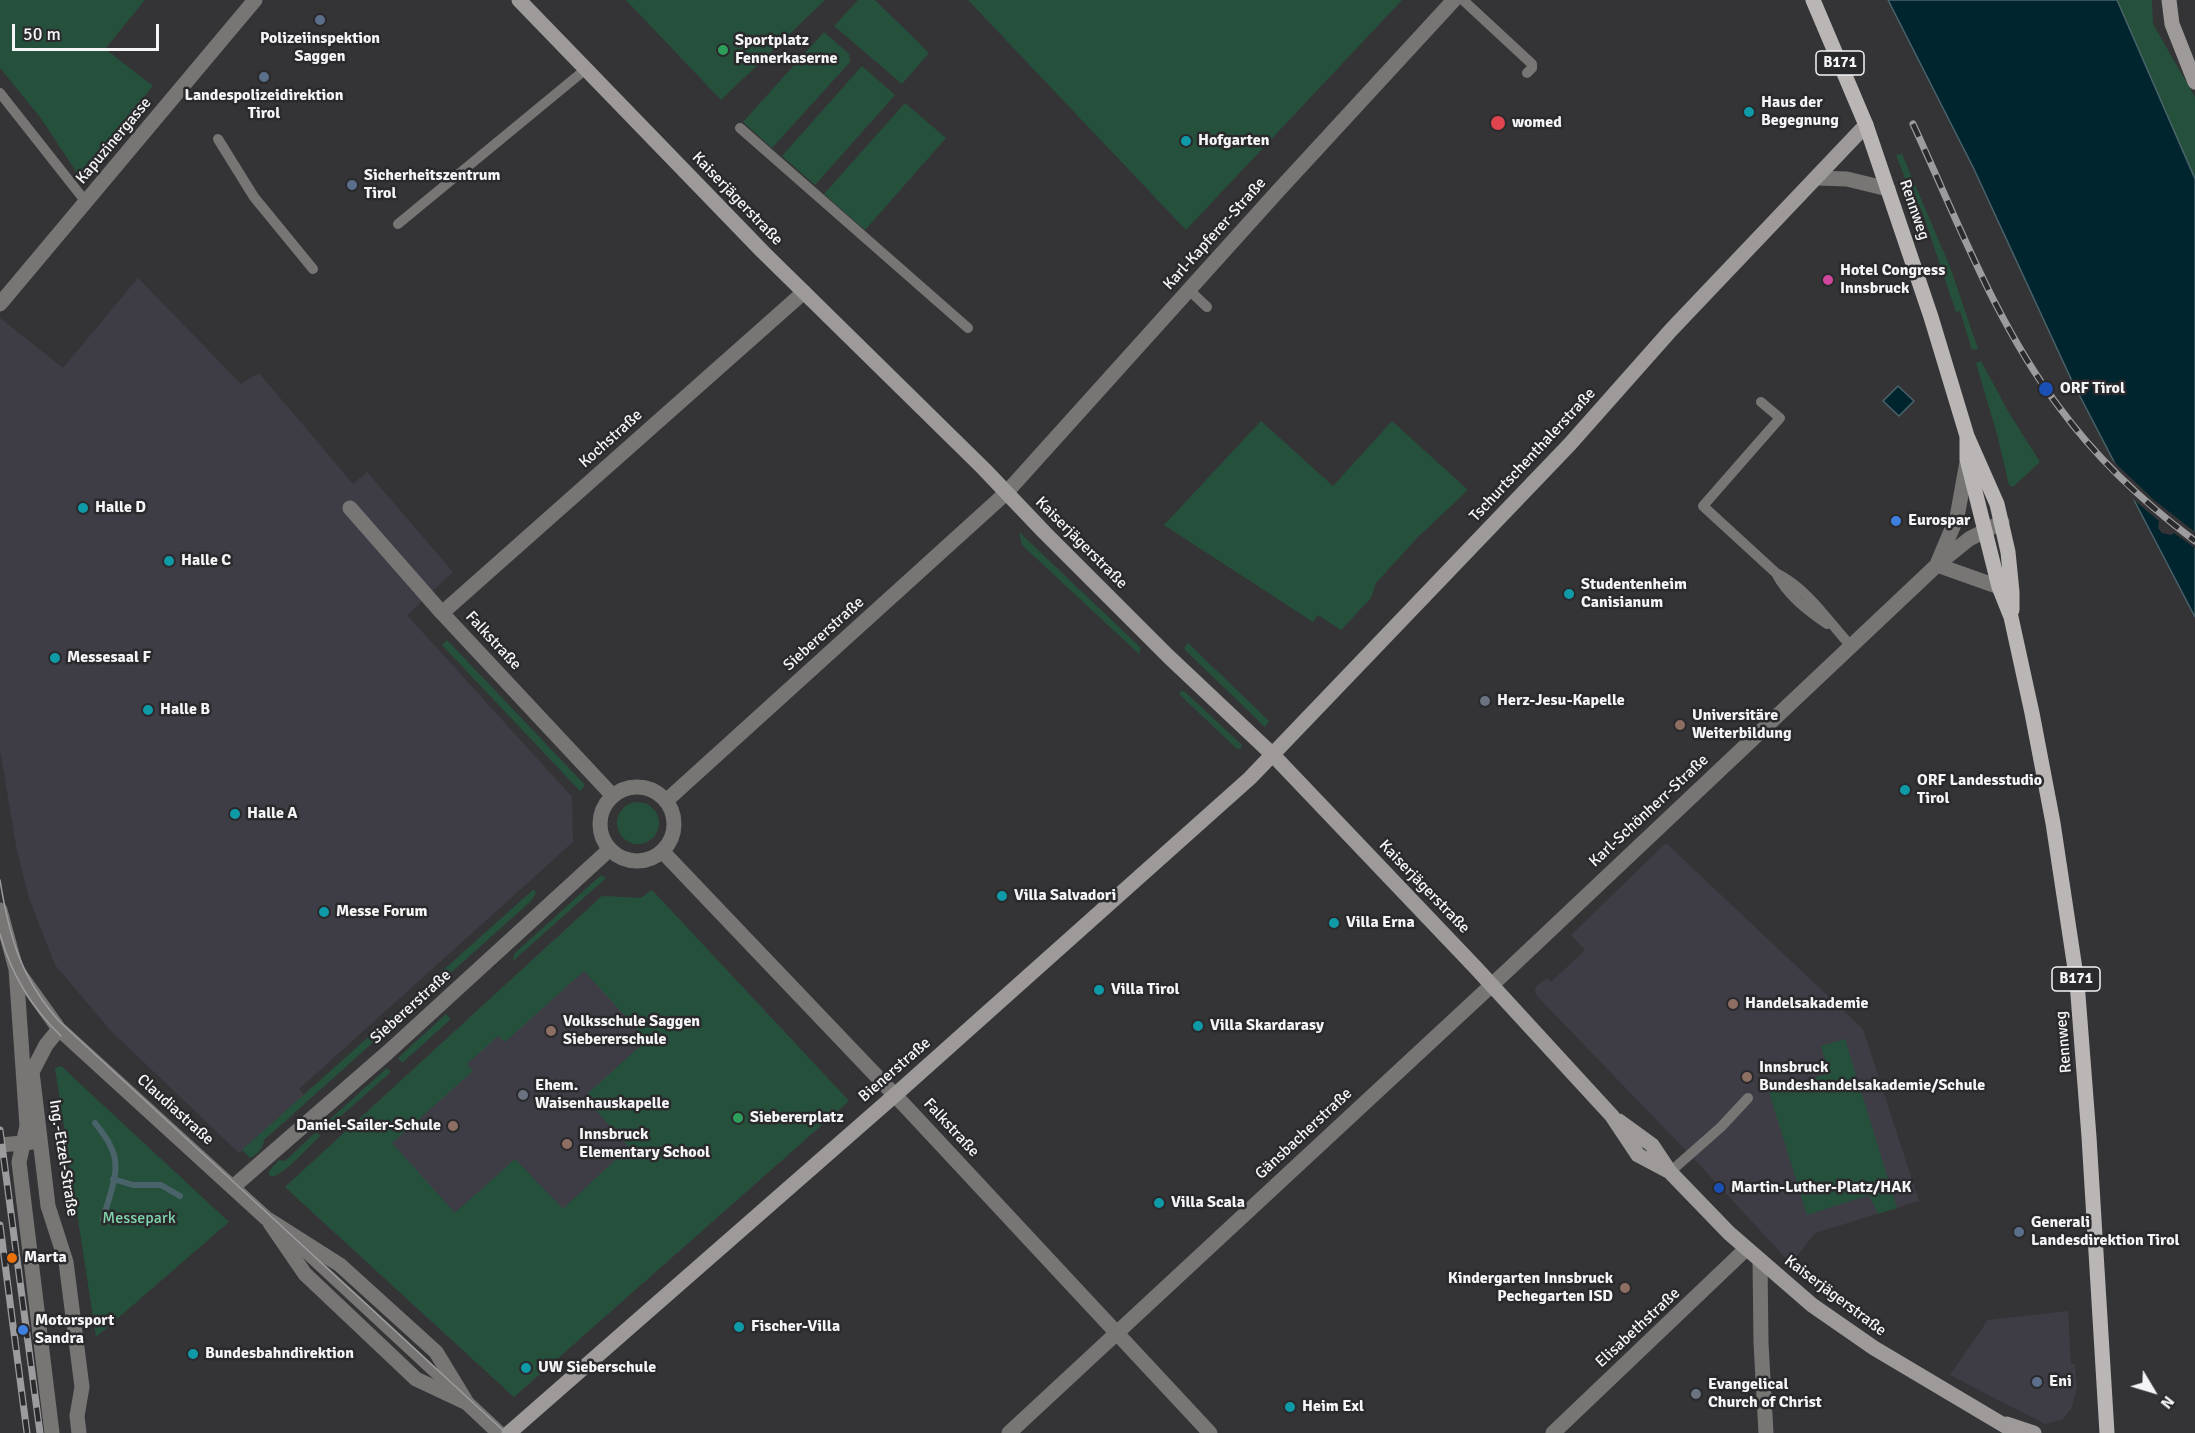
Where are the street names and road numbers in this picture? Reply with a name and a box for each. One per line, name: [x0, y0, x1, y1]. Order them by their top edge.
road number: B171: [1816, 51, 1864, 75]
street label: Kapuzinergasse: [72, 94, 156, 188]
street label: Kaiserjägerstraße: [688, 148, 786, 250]
street label: Karl-Kapferer-Straße: [1160, 174, 1270, 294]
street label: Rennweg: [1895, 177, 1933, 243]
street label: Tschurtschenthalerstraße: [1466, 384, 1600, 526]
street label: Kochstraße: [575, 406, 647, 472]
street label: Kaiserjägerstraße: [1031, 493, 1131, 593]
street label: Siebererstraße: [780, 593, 868, 675]
street label: Falkstraße: [461, 608, 525, 674]
street label: Karl-Schönherr-Straße: [1585, 751, 1713, 871]
street label: Kaiserjägerstraße: [1375, 836, 1473, 938]
street label: Siebererstraße: [367, 966, 455, 1048]
road number: B171: [2052, 967, 2100, 991]
street label: Rennweg: [2052, 1010, 2076, 1074]
street label: Bienerstraße: [855, 1034, 935, 1106]
street label: Claudiastraße: [133, 1071, 217, 1149]
street label: Gänsbacherstraße: [1252, 1084, 1356, 1184]
street label: Falkstraße: [919, 1095, 983, 1161]
street label: Ing.-Etzel-Straße: [44, 1098, 82, 1218]
street label: Kaiserjägerstraße: [1780, 1251, 1890, 1341]
street label: Elisabethstraße: [1592, 1284, 1684, 1372]

